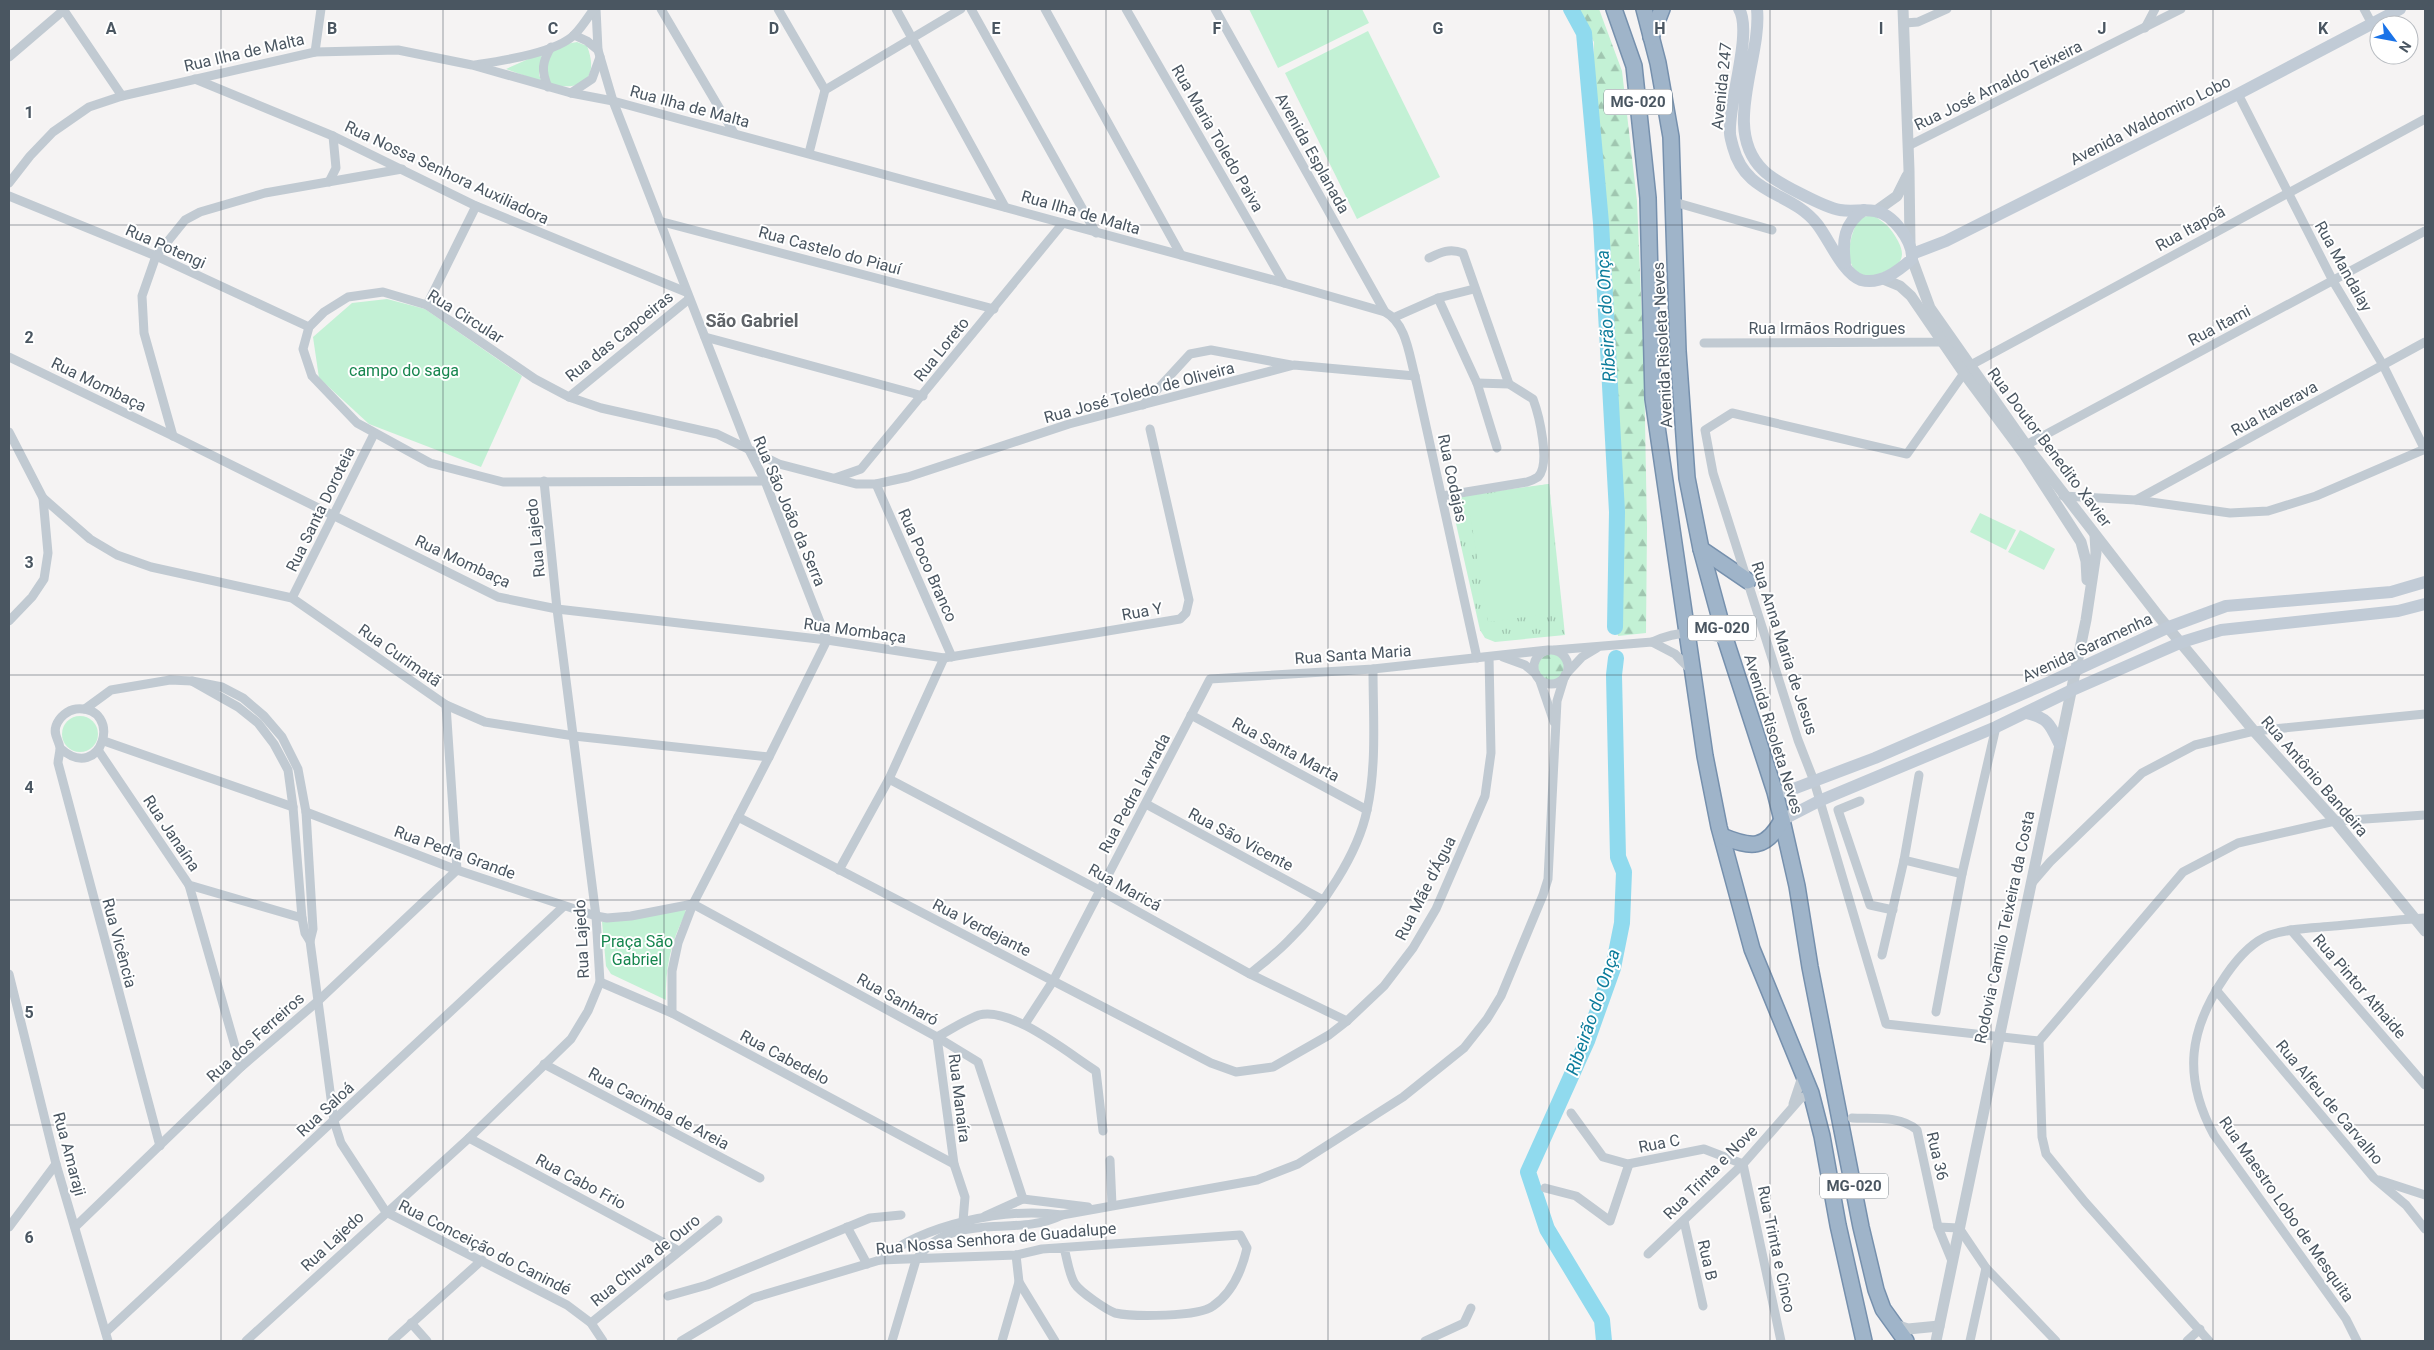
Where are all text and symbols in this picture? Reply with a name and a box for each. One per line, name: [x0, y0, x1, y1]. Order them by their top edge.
north arrow: [2369, 15, 2419, 65]
text: A: [106, 19, 117, 38]
text: B: [327, 19, 337, 38]
text: C: [548, 19, 558, 38]
text: D: [769, 19, 779, 38]
text: E: [992, 19, 1001, 38]
text: F: [1213, 19, 1222, 38]
text: G: [1433, 19, 1444, 38]
text: H: [1654, 19, 1666, 38]
text: I: [1879, 19, 1883, 38]
text: J: [2098, 19, 2106, 38]
text: K: [2318, 19, 2329, 38]
street label: Rua Ilha de Malta: [182, 29, 306, 76]
street label: Rua José Arnaldo Teixeira: [1911, 37, 2085, 134]
text: N: [2396, 38, 2414, 55]
street label: Avenida 247: [1707, 42, 1736, 131]
street label: Rua Maria Toledo Paiva: [1168, 61, 1268, 215]
street label: Avenida Waldomiro Lobo: [2067, 72, 2234, 169]
street label: Rua Ilha de Malta: [628, 81, 752, 132]
street label: Avenida Esplanada: [1272, 90, 1354, 217]
road number: MG-020: [1604, 90, 1672, 114]
text: 1: [24, 103, 34, 122]
street label: Rua Nossa Senhora Auxiliadora: [342, 117, 552, 228]
street label: Rua Ilha de Malta: [1019, 186, 1143, 239]
street label: Rua Itapoã: [2152, 202, 2228, 255]
street label: Rua Mandalay: [2311, 218, 2376, 315]
street label: Rua Potengi: [123, 220, 209, 273]
street label: Rua Castelo do Piauí: [756, 222, 904, 279]
water label: Ribeirão do Onça: [1592, 249, 1619, 383]
street label: Avenida Risoleta Neves: [1649, 261, 1676, 428]
street label: Rua Circular: [424, 286, 508, 348]
street label: Rua das Capoeiras: [562, 287, 677, 386]
street label: Rua Itami: [2185, 301, 2254, 350]
district label: São Gabriel: [705, 310, 799, 331]
street label: Rua Loreto: [910, 313, 973, 385]
street label: Rua Irmãos Rodrigues: [1748, 319, 1906, 338]
text: 2: [24, 328, 34, 347]
street label: Rua Mombaça: [48, 353, 149, 416]
street label: Rua José Toledo de Oliveira: [1042, 358, 1236, 427]
park label: campo do saga: [349, 361, 459, 380]
street label: Rua Doutor Benedito Xavier: [1984, 364, 2116, 531]
street label: Rua Itaverava: [2228, 377, 2321, 440]
street label: Rua Codajas: [1434, 432, 1471, 524]
street label: Rua São João da Serra: [749, 433, 830, 589]
street label: Rua Santa Doroteia: [282, 444, 359, 575]
street label: Rua Lajedo: [522, 498, 549, 578]
street label: Rua Poco Branco: [894, 506, 961, 625]
street label: Rua Mombaça: [412, 531, 514, 592]
text: 3: [24, 553, 34, 572]
street label: Rua Anna Maria de Jesus: [1748, 559, 1822, 737]
street label: Rua Y: [1120, 599, 1164, 624]
street label: Avenida Saramenha: [2019, 609, 2155, 686]
street label: Rua Mombaça: [802, 614, 907, 647]
road number: MG-020: [1688, 616, 1756, 640]
street label: Rua Curimatã: [355, 620, 445, 691]
street label: Rua Santa Maria: [1294, 641, 1412, 668]
street label: Avenida Risoleta Neves: [1740, 652, 1807, 816]
street label: Rua Antônio Bandeira: [2257, 712, 2372, 840]
street label: Rua Santa Marta: [1229, 713, 1343, 786]
street label: Rua Pedra Lavrada: [1095, 730, 1174, 856]
text: 4: [24, 778, 34, 797]
street label: Rua Janaína: [139, 792, 204, 875]
street label: Rua São Vicente: [1185, 804, 1296, 875]
street label: Rodovia Camilo Teixeira da Costa: [1971, 809, 2038, 1045]
street label: Rua Pedra Grande: [392, 822, 518, 883]
street label: Rua Mãe d'Água: [1391, 833, 1460, 943]
street label: Rua Maricá: [1085, 860, 1165, 915]
street label: Rua Verdejante: [930, 895, 1034, 960]
street label: Rua Vicência: [98, 896, 141, 990]
street label: Rua Lajedo: [570, 899, 593, 979]
street label: Rua Pintor Athaide: [2309, 930, 2410, 1042]
park label: Praça São Gabriel: [601, 932, 673, 969]
water label: Ribeirão do Onça: [1561, 946, 1624, 1078]
street label: Rua Sanharó: [854, 969, 942, 1030]
street label: Rua dos Ferreiros: [203, 989, 308, 1086]
text: 5: [24, 1003, 34, 1022]
street label: Rua Cabedelo: [737, 1026, 833, 1089]
street label: Rua Alfeu de Carvalho: [2272, 1036, 2387, 1168]
street label: Rua Manaíra: [945, 1053, 974, 1144]
street label: Rua Cacimba de Areia: [585, 1063, 732, 1154]
street label: Rua Saloá: [293, 1078, 358, 1141]
street label: Rua Amaraji: [49, 1110, 90, 1198]
street label: Rua Maestro Lobo de Mesquita: [2215, 1113, 2358, 1306]
street label: Rua Trinta e Nove: [1659, 1121, 1761, 1223]
street label: Rua C: [1637, 1130, 1681, 1157]
street label: Rua 36: [1923, 1130, 1952, 1182]
street label: Rua Cabo Frio: [532, 1150, 629, 1213]
road number: MG-020: [1820, 1174, 1888, 1198]
street label: Rua Trinta e Cinco: [1754, 1184, 1799, 1314]
street label: Rua Conceição do Canindé: [395, 1196, 574, 1299]
street label: Rua Lajedo: [297, 1207, 368, 1275]
street label: Rua Chuva de Ouro: [587, 1210, 704, 1310]
street label: Rua Nossa Senhora de Guadalupe: [875, 1219, 1117, 1258]
text: 6: [24, 1228, 34, 1247]
street label: Rua B: [1694, 1238, 1721, 1282]

